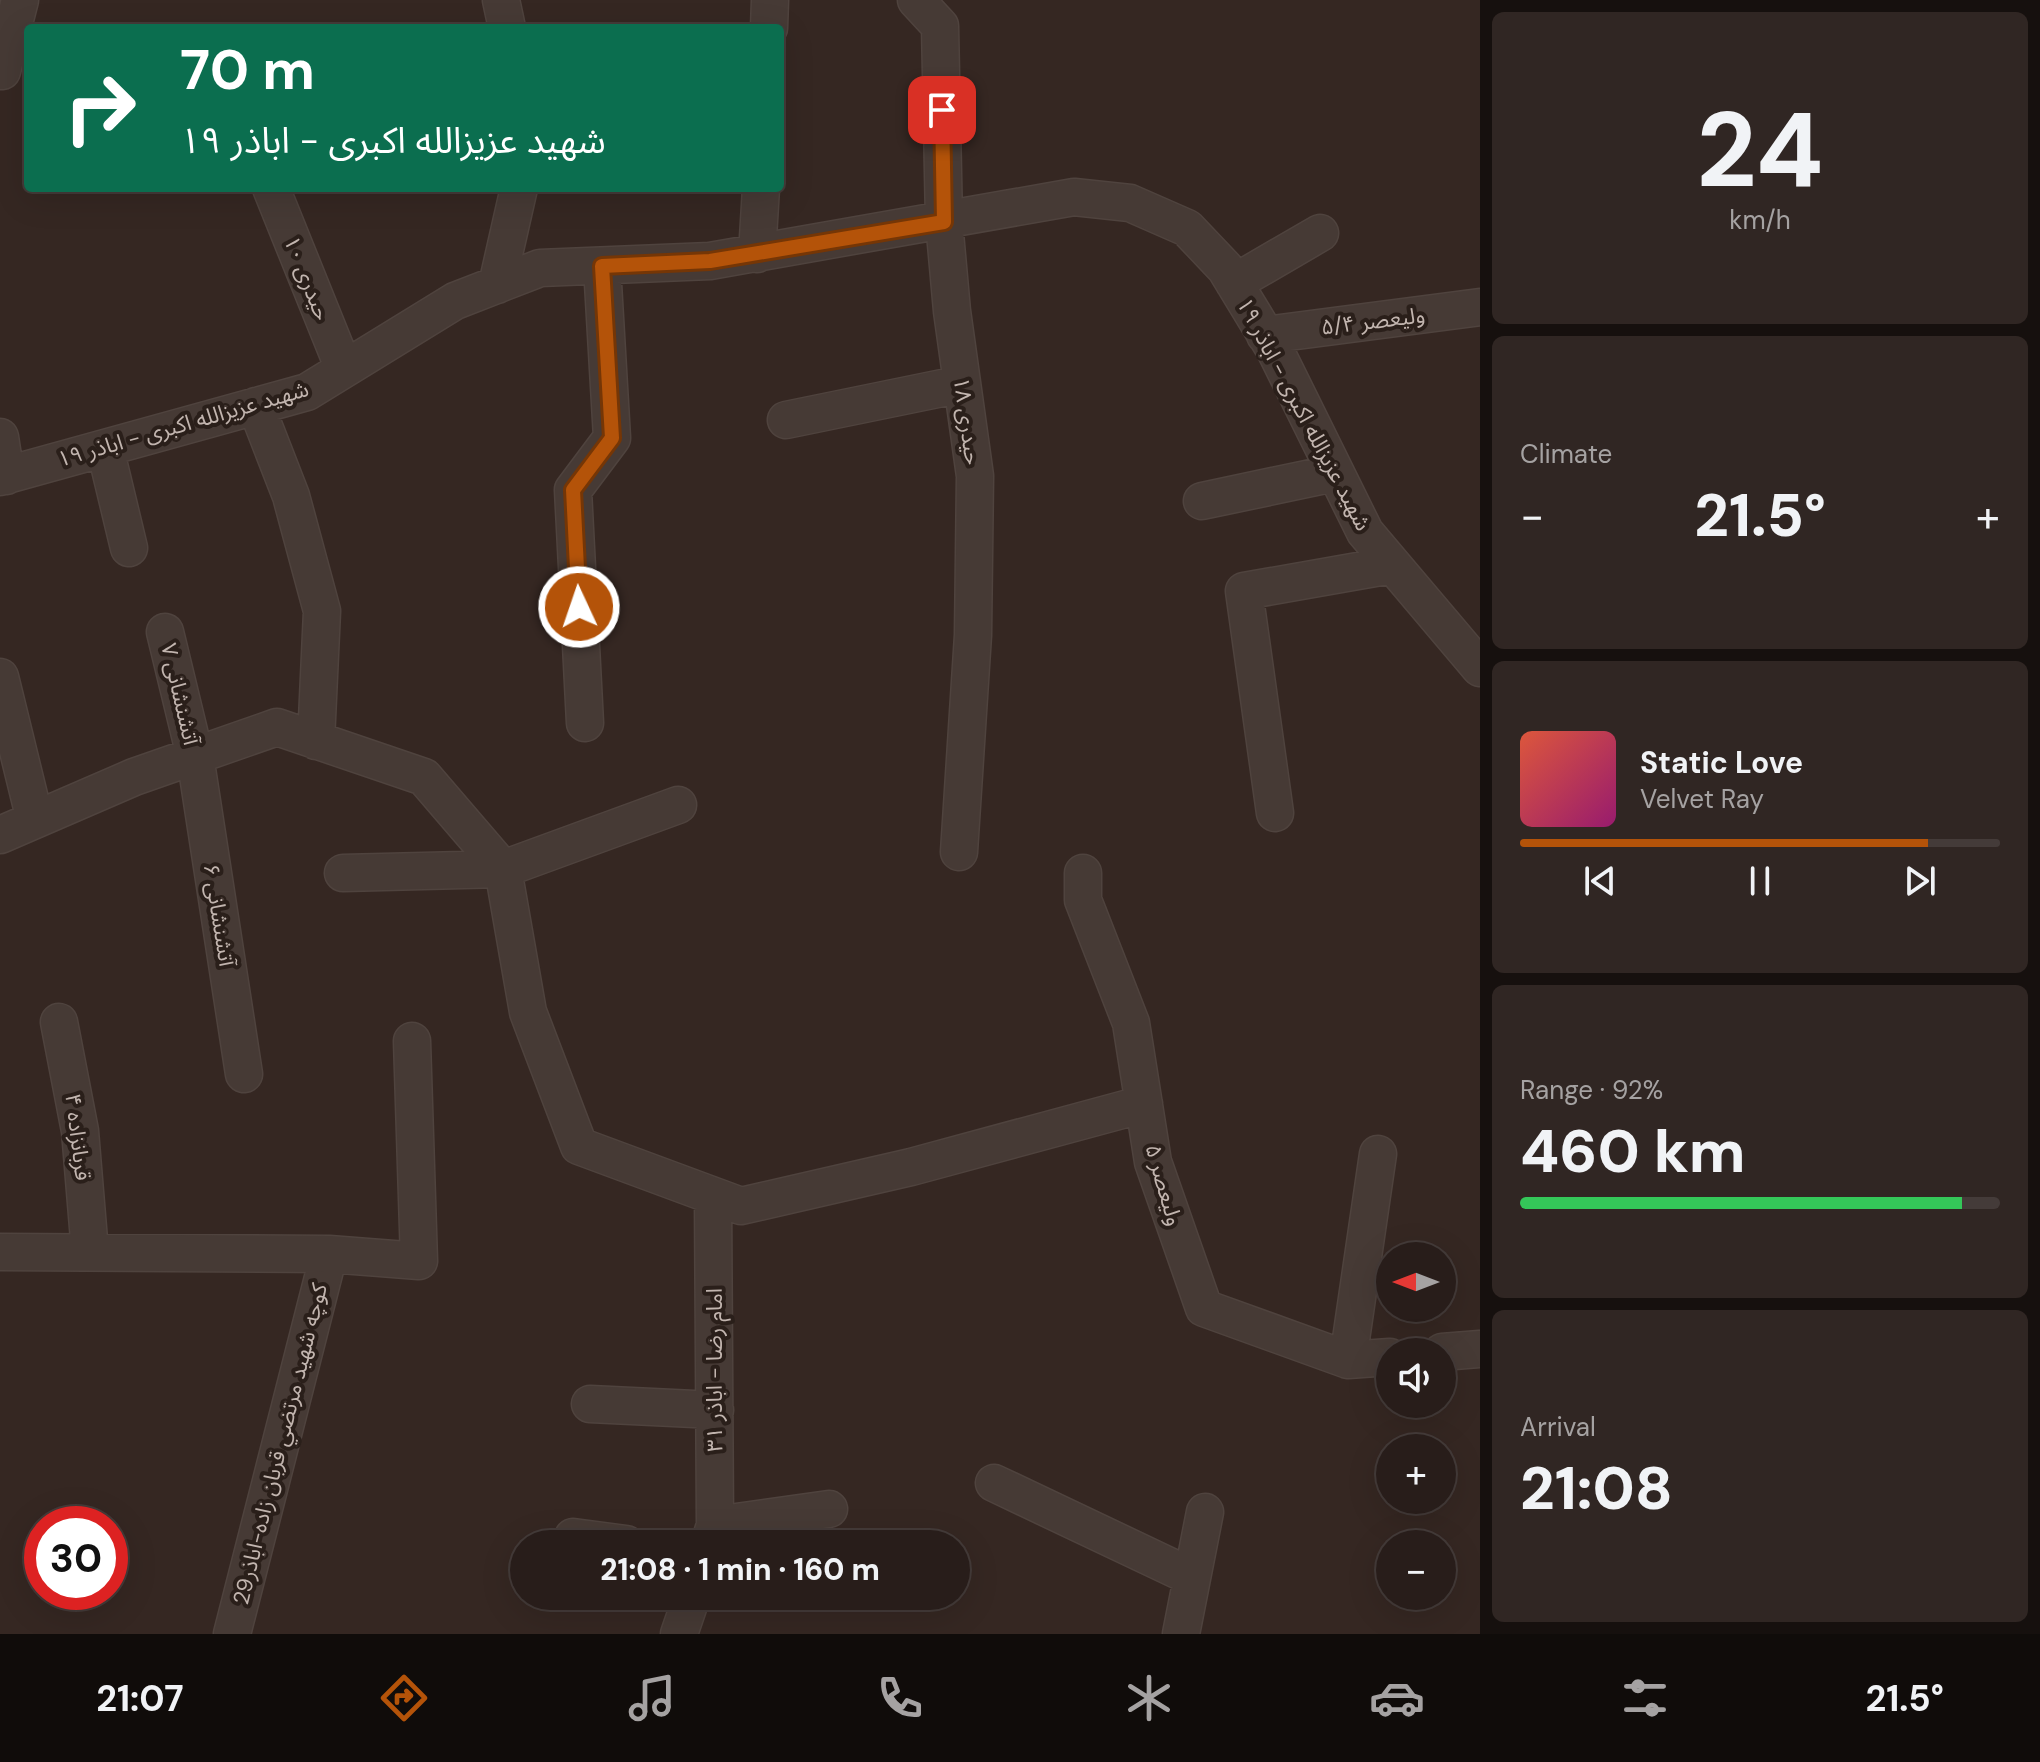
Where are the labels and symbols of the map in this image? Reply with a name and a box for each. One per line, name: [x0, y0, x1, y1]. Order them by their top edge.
pin: [908, 76, 976, 144]
street label: حیدری ۱۰: [277, 231, 337, 325]
street label: شهید عزیزالله اکبری - اباذر ۱۹: [1230, 292, 1378, 536]
street label: ولیعصر ۵/۴: [1319, 300, 1427, 342]
street label: شهید عزیزالله اکبری - اباذر ۱۹: [54, 374, 312, 474]
street label: حیدری ۱۸: [946, 375, 988, 467]
position arrow: [537, 565, 621, 649]
street label: آتشنشانی ۷: [154, 640, 206, 749]
street label: آتشنشانی ۶: [197, 862, 242, 970]
street label: قربانزاده ۴: [58, 1092, 98, 1182]
street label: ولیعصر ۵: [1139, 1141, 1189, 1229]
north arrow: [1376, 1242, 1456, 1322]
street label: كوچه شهيد مرتضي قربان زاده-اباذر29: [226, 1280, 336, 1608]
street label: امام رضا - اباذر ۳۱: [700, 1288, 731, 1452]
speed limit sign: 30: [24, 1506, 128, 1610]

